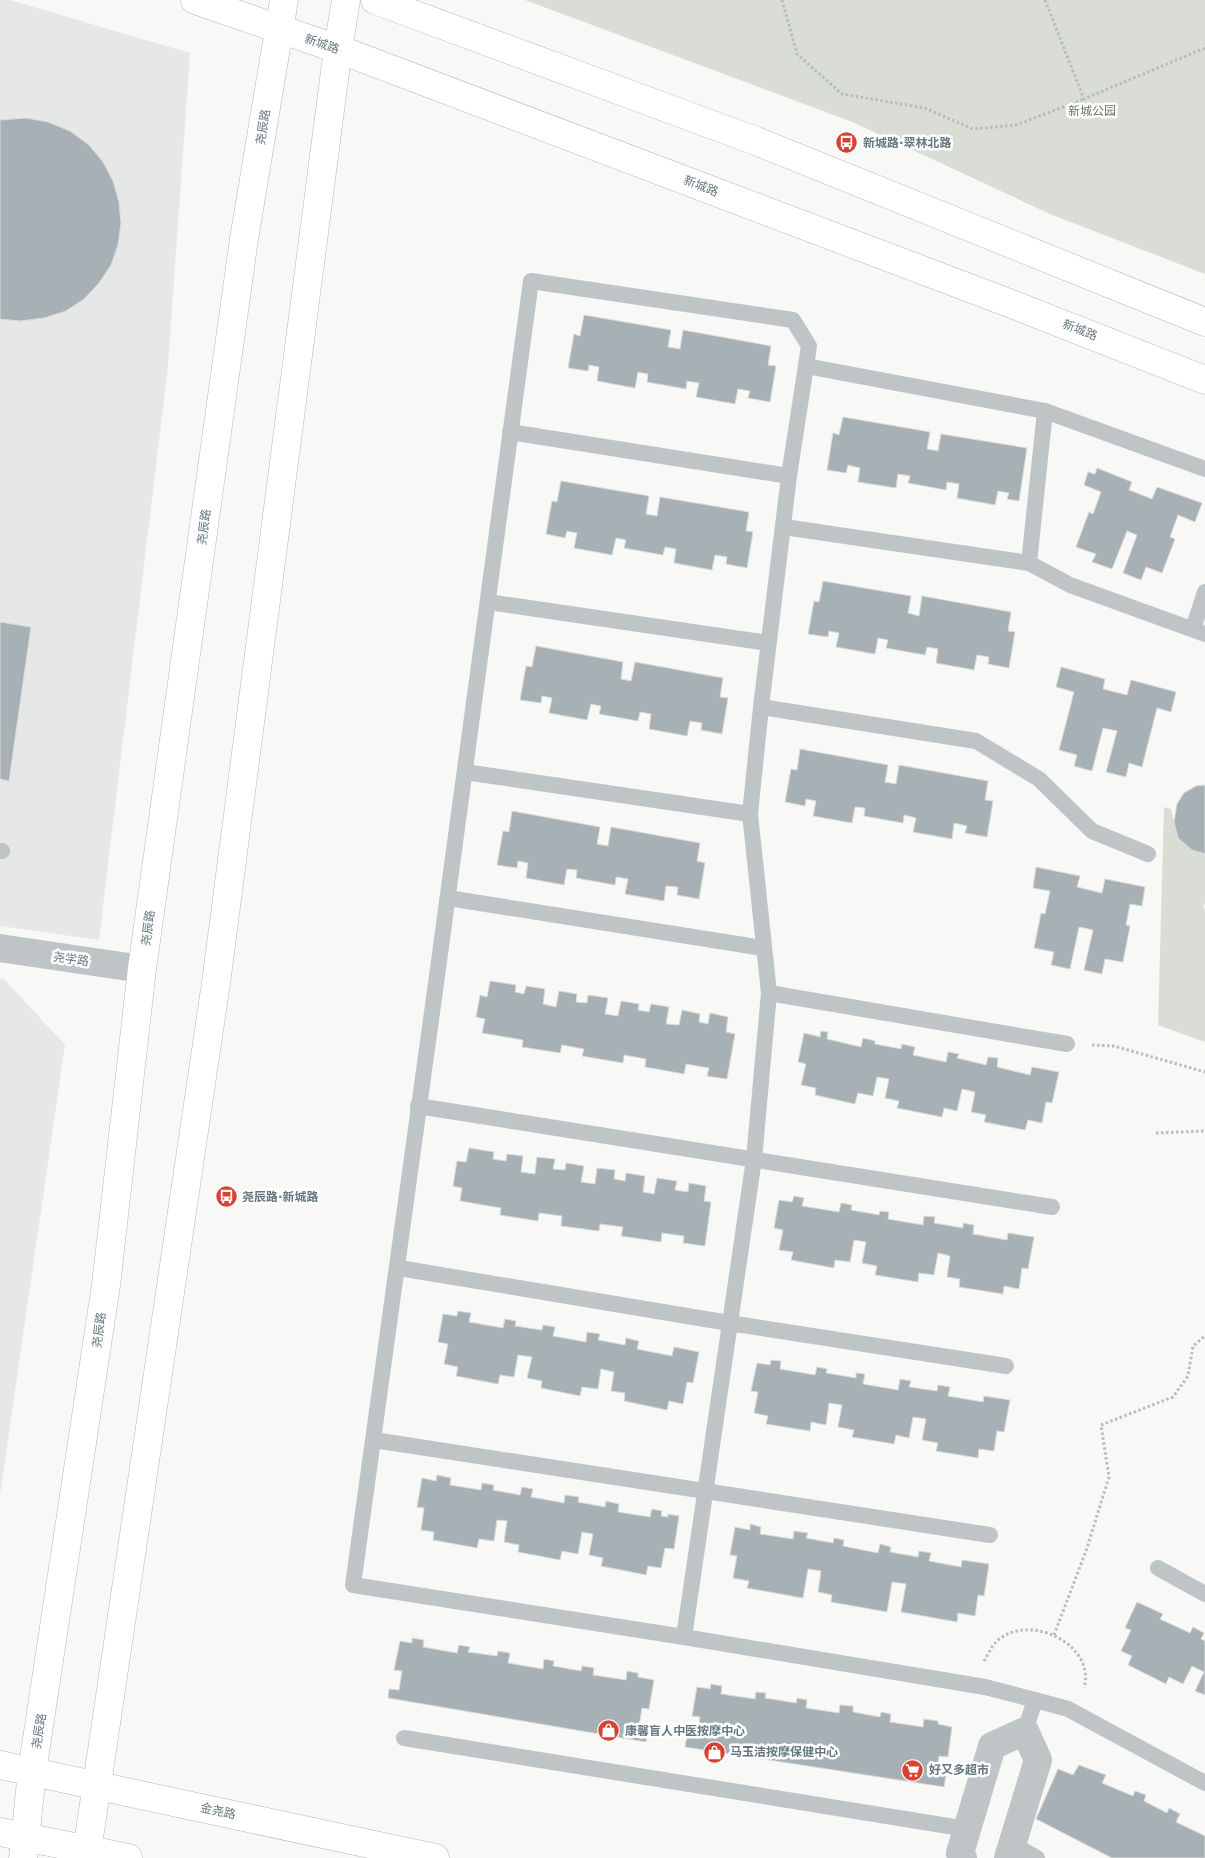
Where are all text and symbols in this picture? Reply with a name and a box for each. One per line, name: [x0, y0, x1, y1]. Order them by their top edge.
street label: 新城路: [303, 32, 341, 56]
park label: 新城公园: [1068, 104, 1116, 118]
street label: 尧辰路: [253, 108, 273, 146]
bus stop icon: 新城路·翠林北路: [835, 131, 859, 155]
place label: 新城路·翠林北路: [863, 136, 952, 150]
street label: 新城路: [682, 173, 720, 199]
street label: 新城路: [1061, 317, 1099, 343]
street label: 尧辰路: [195, 508, 213, 546]
street label: 尧辰路: [139, 909, 157, 947]
street label: 尧学路: [52, 950, 90, 968]
bus stop icon: 尧辰路·新城路: [214, 1185, 238, 1209]
place label: 尧辰路·新城路: [242, 1190, 319, 1204]
street label: 尧辰路: [90, 1311, 108, 1349]
street label: 尧辰路: [29, 1712, 49, 1750]
shop icon: 康馨盲人中医按摩中心: [597, 1719, 621, 1743]
place label: 康馨盲人中医按摩中心: [625, 1724, 745, 1738]
shop icon: 马玉洁按摩保健中心: [702, 1740, 726, 1764]
place label: 马玉洁按摩保健中心: [730, 1745, 838, 1759]
supermarket icon: 好又多超市: [901, 1758, 925, 1782]
place label: 好又多超市: [929, 1763, 989, 1777]
street label: 金尧路: [199, 1800, 237, 1822]

